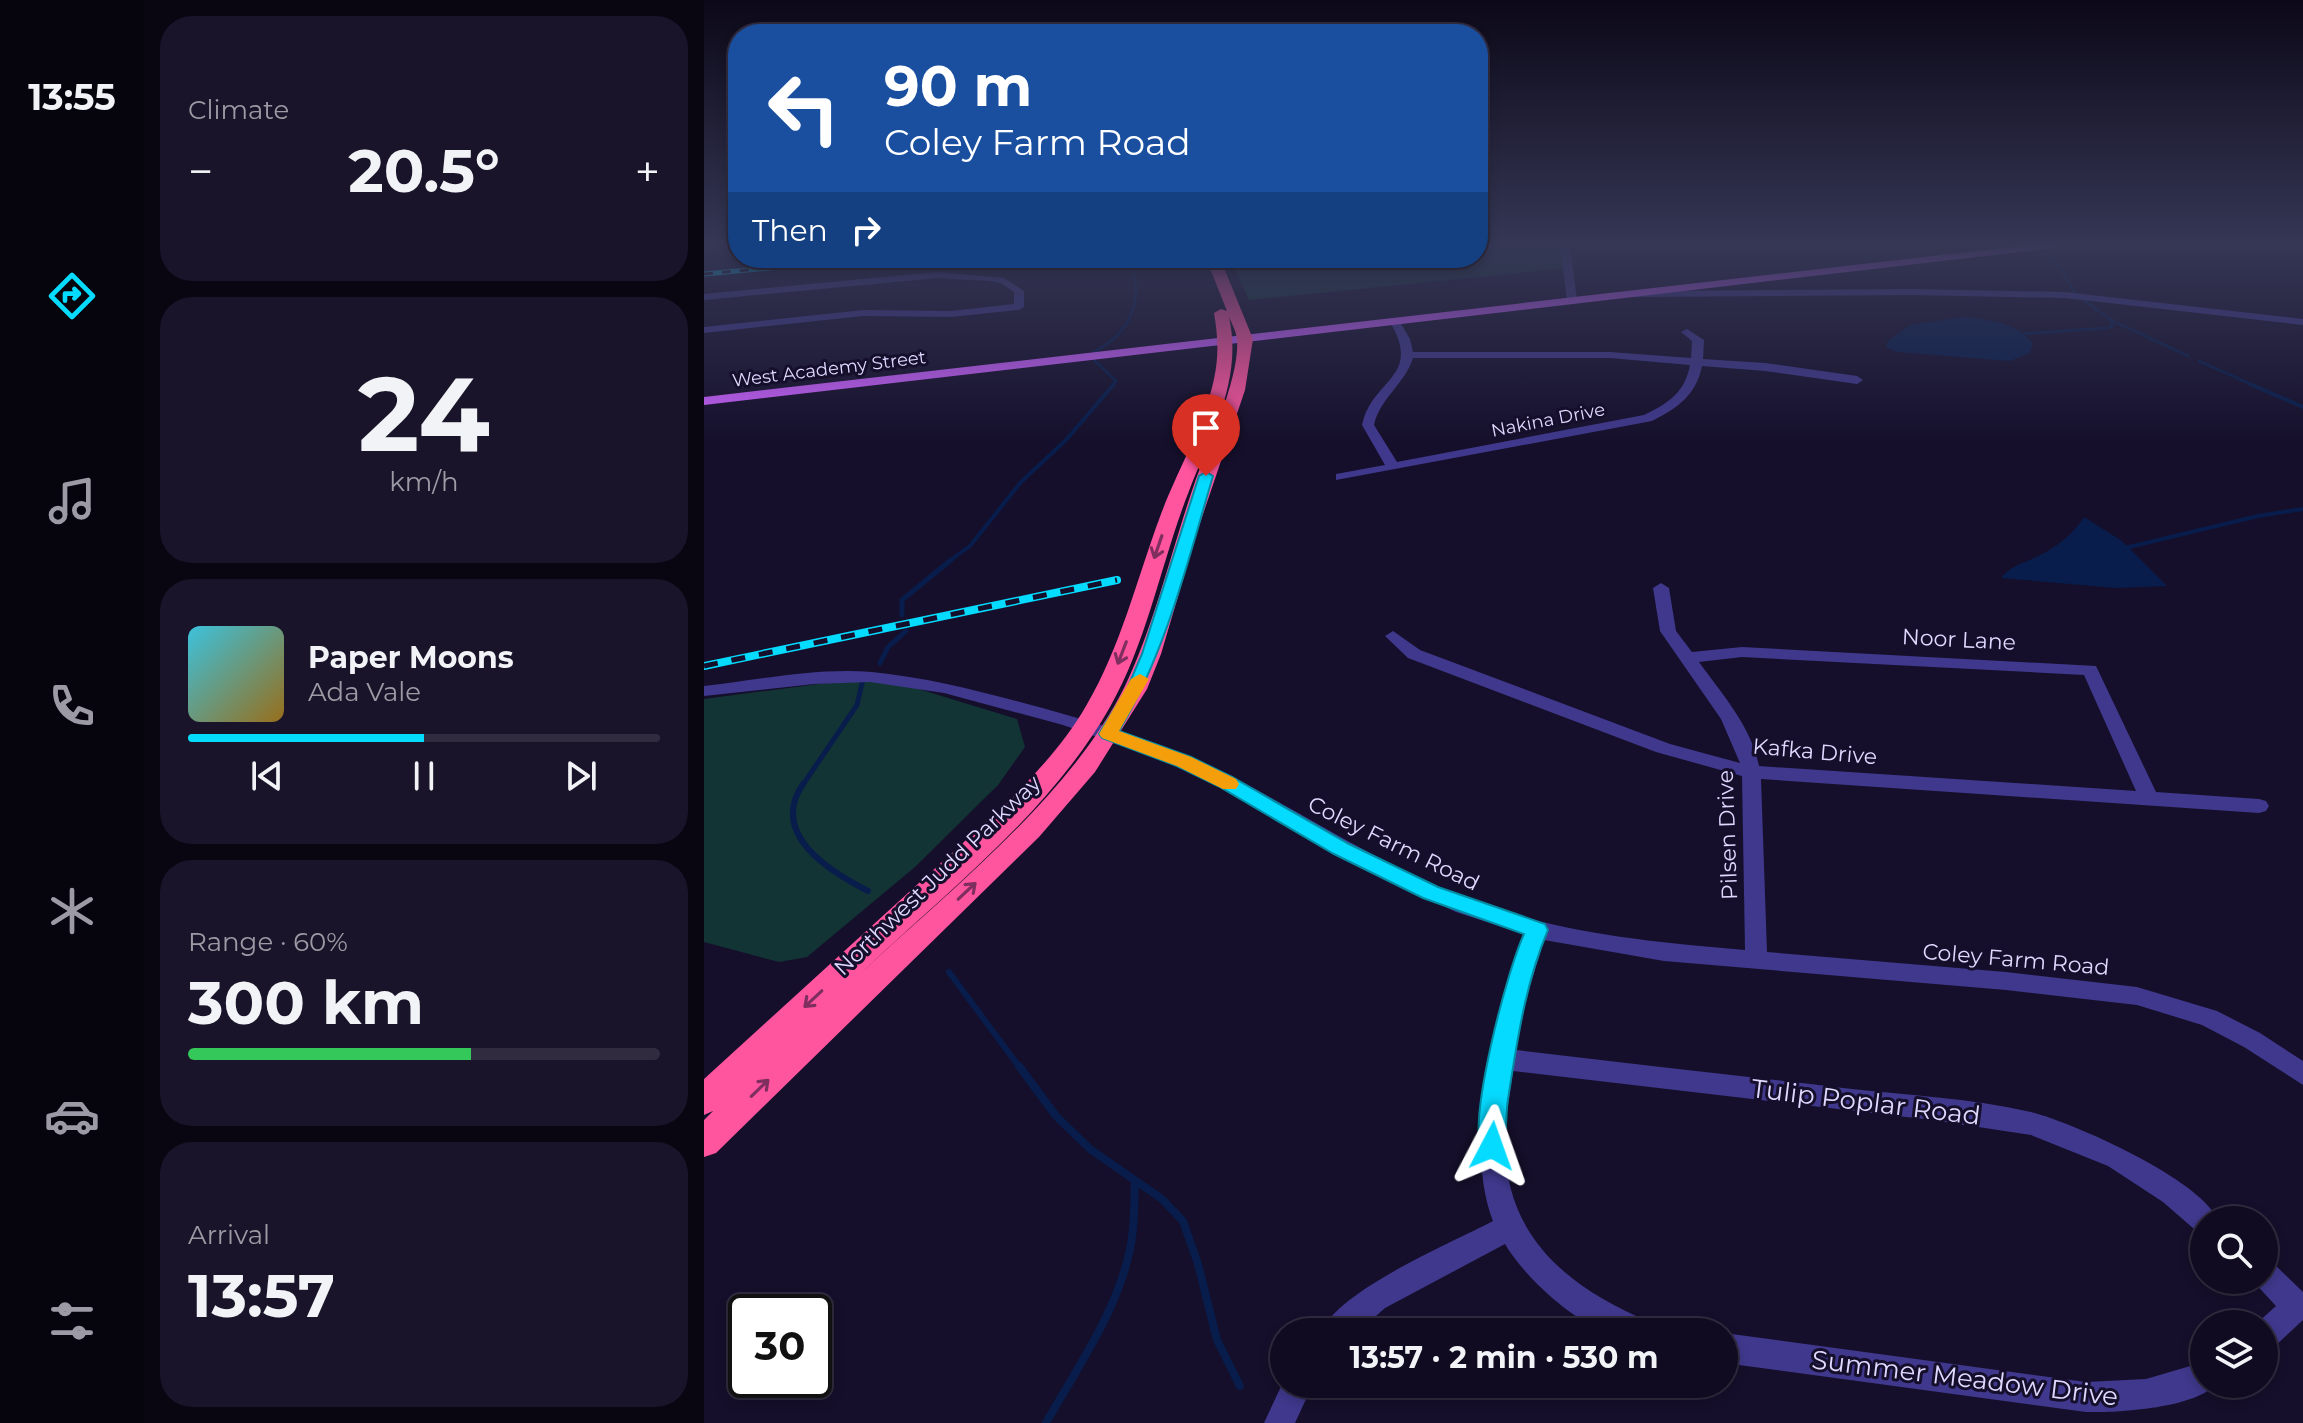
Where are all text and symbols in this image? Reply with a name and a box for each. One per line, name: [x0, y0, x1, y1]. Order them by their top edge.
text: 90 m: [884, 52, 1032, 120]
icon: left: [752, 56, 856, 160]
text: 13:55: [28, 75, 116, 119]
text: Climate: [188, 94, 289, 126]
text: Coley Farm Road: [884, 120, 1191, 164]
text: 20.5°: [348, 134, 500, 207]
text: −: [188, 144, 213, 198]
text: +: [635, 144, 660, 198]
icon: right: [844, 208, 888, 252]
text: Then: [752, 212, 828, 249]
icon: directions: [44, 268, 100, 324]
street label: West Academy Street: [731, 346, 927, 392]
text: 24: [358, 350, 490, 477]
pin: [1172, 394, 1240, 476]
street label: Nakina Drive: [1489, 398, 1607, 442]
icon: arrive: [1184, 406, 1228, 450]
text: km/h: [389, 466, 459, 498]
icon: music: [44, 473, 100, 529]
one-way arrow: [1150, 534, 1165, 559]
street label: Noor Lane: [1901, 623, 2017, 656]
text: Paper Moons: [308, 639, 514, 676]
one-way arrow: [1114, 641, 1129, 666]
text: Ada Vale: [308, 676, 421, 708]
icon: phone: [44, 678, 100, 734]
street label: Kafka Drive: [1751, 733, 1878, 770]
icon: previous: [245, 754, 289, 798]
icon: pause: [402, 754, 446, 798]
icon: next: [559, 754, 603, 798]
street label: Northwest Judd Parkway: [828, 770, 1046, 981]
street label: Pilsen Drive: [1712, 770, 1743, 900]
street label: Coley Farm Road: [1304, 790, 1484, 897]
one-way arrow: [957, 882, 977, 901]
icon: climate: [44, 883, 100, 939]
text: Range · 60%: [188, 926, 348, 958]
street label: Coley Farm Road: [1921, 938, 2110, 981]
text: 300 km: [188, 966, 424, 1039]
one-way arrow: [804, 990, 824, 1008]
street label: Tulip Poplar Road: [1750, 1072, 1982, 1132]
one-way arrow: [750, 1080, 770, 1098]
icon: car: [44, 1088, 100, 1144]
position arrow: [1450, 1104, 1534, 1188]
map controls: [2190, 1206, 2278, 1398]
button: search: [2190, 1206, 2278, 1294]
text: Arrival: [188, 1219, 270, 1251]
text: 13:57: [188, 1259, 335, 1332]
icon: filters: [44, 1293, 100, 1349]
speed limit sign: 30: [728, 1294, 832, 1398]
button: layers: [2190, 1310, 2278, 1398]
text: 13:57 · 2 min · 530 m: [1350, 1339, 1658, 1376]
street label: Summer Meadow Drive: [1810, 1343, 2120, 1413]

